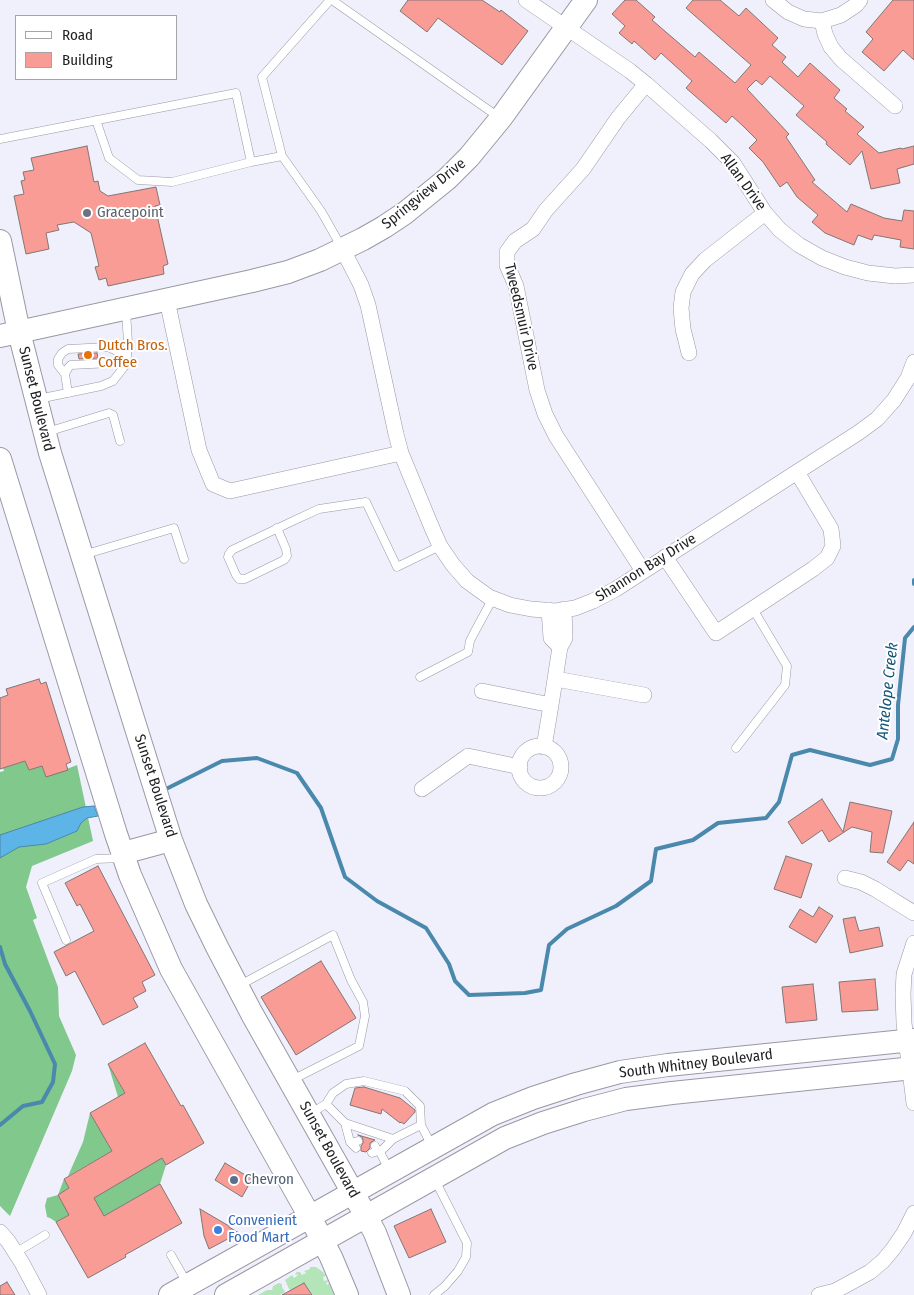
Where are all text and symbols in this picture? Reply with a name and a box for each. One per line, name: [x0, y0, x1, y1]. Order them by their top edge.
legend: [15, 15, 178, 80]
text: Road: [62, 26, 93, 44]
text: Building: [62, 51, 113, 69]
street label: Allan Drive: [716, 150, 770, 214]
street label: Springview Drive: [379, 155, 469, 233]
place label: Gracepoint: [97, 204, 164, 222]
marker: Gracepoint: [81, 207, 93, 219]
street label: Tweedsmuir Drive: [500, 262, 542, 372]
place label: Dutch Bros. Coffee: [98, 337, 168, 372]
street label: Sunset Boulevard: [14, 345, 58, 453]
marker: Dutch Bros. Coffee: [82, 349, 94, 361]
street label: Shannon Bay Drive: [592, 530, 700, 606]
water label: Antelope Creek: [873, 642, 903, 740]
street label: Sunset Boulevard: [130, 732, 180, 840]
street label: South Whitney Boulevard: [618, 1046, 774, 1082]
street label: Sunset Boulevard: [295, 1099, 363, 1201]
place label: Chevron: [244, 1171, 294, 1189]
marker: Chevron: [228, 1174, 240, 1186]
place label: Convenient Food Mart: [228, 1212, 297, 1247]
marker: Convenient Food Mart: [212, 1224, 224, 1236]

